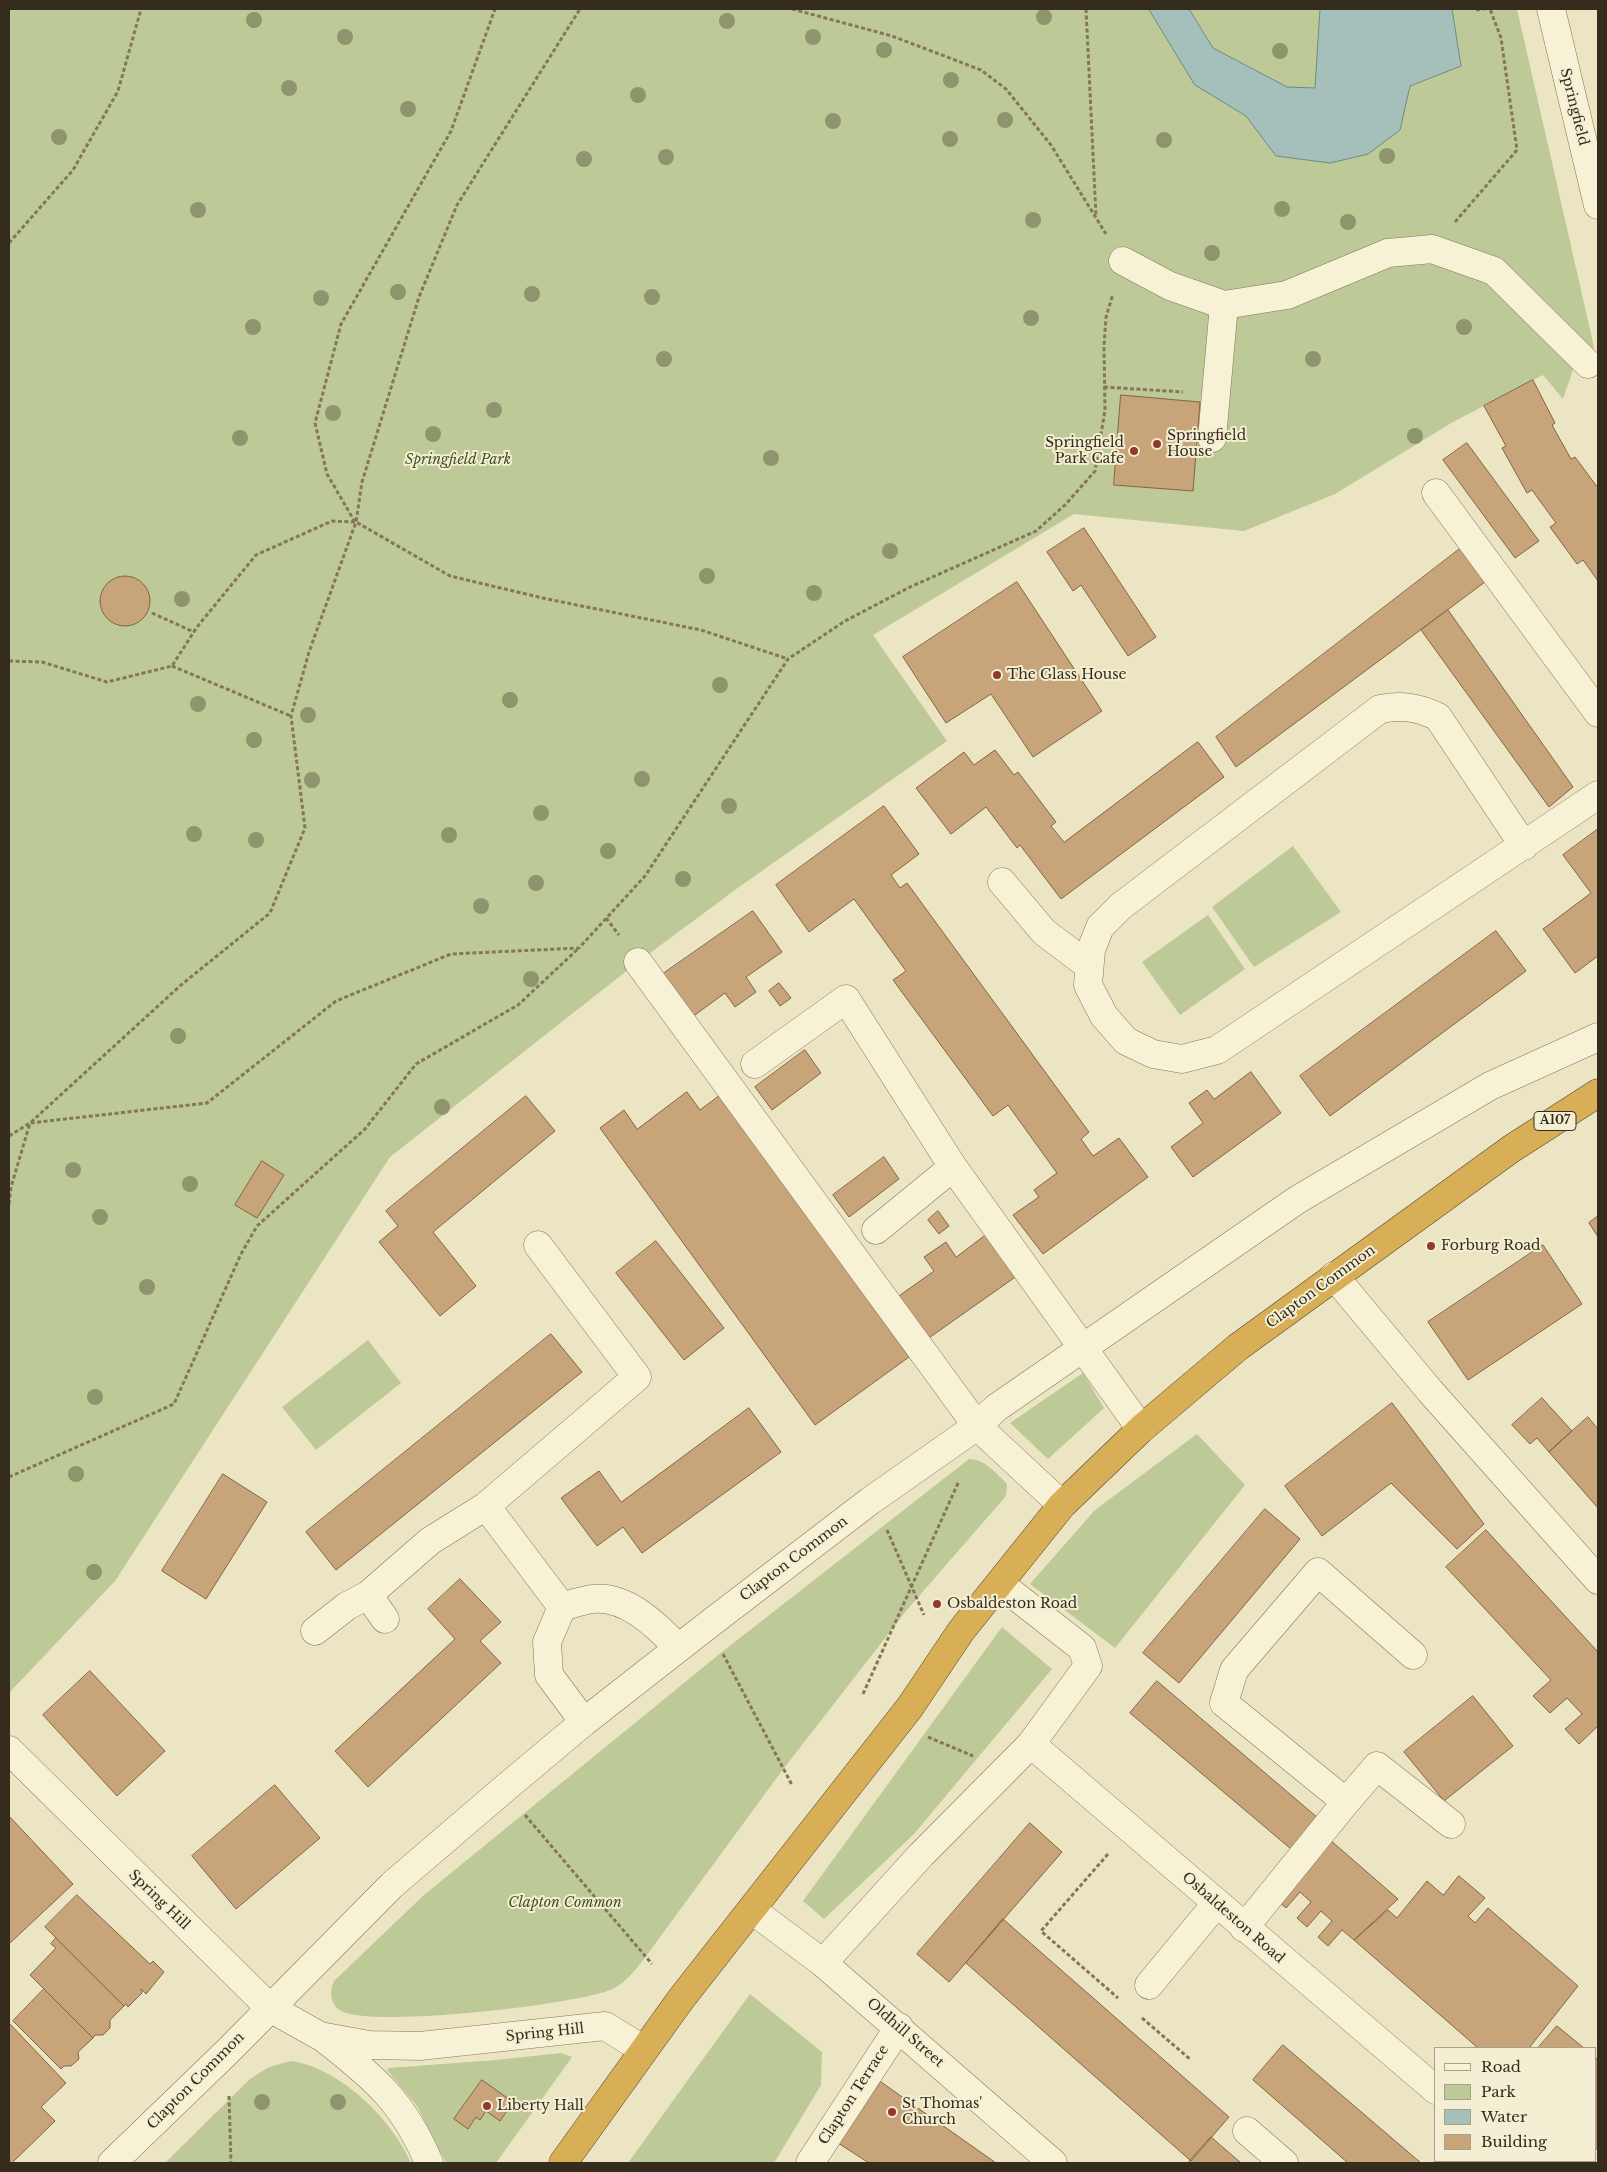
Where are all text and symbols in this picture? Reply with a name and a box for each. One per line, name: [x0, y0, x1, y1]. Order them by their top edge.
street label: Springfield: [1556, 67, 1592, 147]
place label: Springfield House: [1167, 428, 1246, 461]
place label: Springfield Park Cafe: [1045, 435, 1124, 468]
marker: Springfield House: [1151, 438, 1163, 450]
marker: Springfield Park Cafe: [1128, 445, 1140, 457]
park label: Springfield Park: [405, 452, 511, 468]
place label: The Glass House: [1007, 667, 1127, 683]
marker: The Glass House: [991, 669, 1003, 681]
road number: A107: [1534, 1112, 1576, 1130]
place label: Forburg Road: [1441, 1238, 1541, 1254]
marker: Forburg Road: [1425, 1240, 1437, 1252]
street label: Clapton Common: [1263, 1242, 1379, 1332]
street label: Clapton Common: [737, 1513, 851, 1605]
place label: Osbaldeston Road: [947, 1596, 1077, 1612]
marker: Osbaldeston Road: [931, 1598, 943, 1610]
street label: Spring Hill: [125, 1867, 193, 1933]
street label: Osbaldeston Road: [1178, 1869, 1288, 1967]
park label: Clapton Common: [508, 1895, 622, 1911]
street label: Oldhill Street: [863, 1995, 947, 2071]
street label: Spring Hill: [505, 2021, 585, 2045]
street label: Clapton Common: [144, 2029, 248, 2133]
street label: Clapton Terrace: [815, 2042, 893, 2148]
legend: [1434, 2047, 1597, 2162]
text: Road: [1481, 2057, 1521, 2076]
text: Park: [1481, 2082, 1516, 2101]
place label: St Thomas' Church: [902, 2096, 982, 2128]
place label: Liberty Hall: [497, 2098, 584, 2114]
marker: Liberty Hall: [481, 2100, 493, 2112]
marker: St Thomas' Church: [886, 2106, 898, 2118]
text: Water: [1481, 2107, 1527, 2126]
text: Building: [1481, 2132, 1547, 2151]

